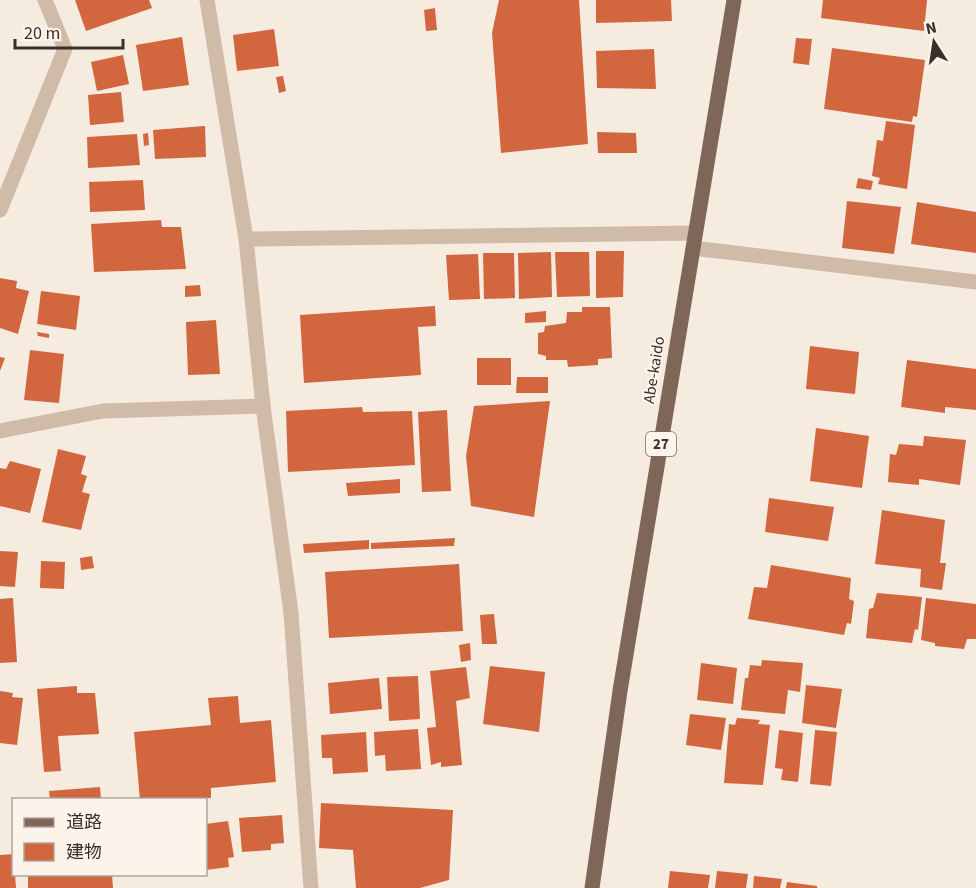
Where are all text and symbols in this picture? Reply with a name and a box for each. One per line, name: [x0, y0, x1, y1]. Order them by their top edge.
scale bar: [15, 12, 123, 50]
north arrow: [904, 12, 964, 72]
text: N: [924, 16, 939, 40]
text: 20 m: [24, 21, 60, 46]
street label: Abe-kaido: [638, 335, 670, 405]
road number: 27: [646, 432, 676, 456]
legend: [12, 798, 207, 876]
text: 道路: [66, 810, 102, 835]
text: 建物: [66, 840, 102, 865]

